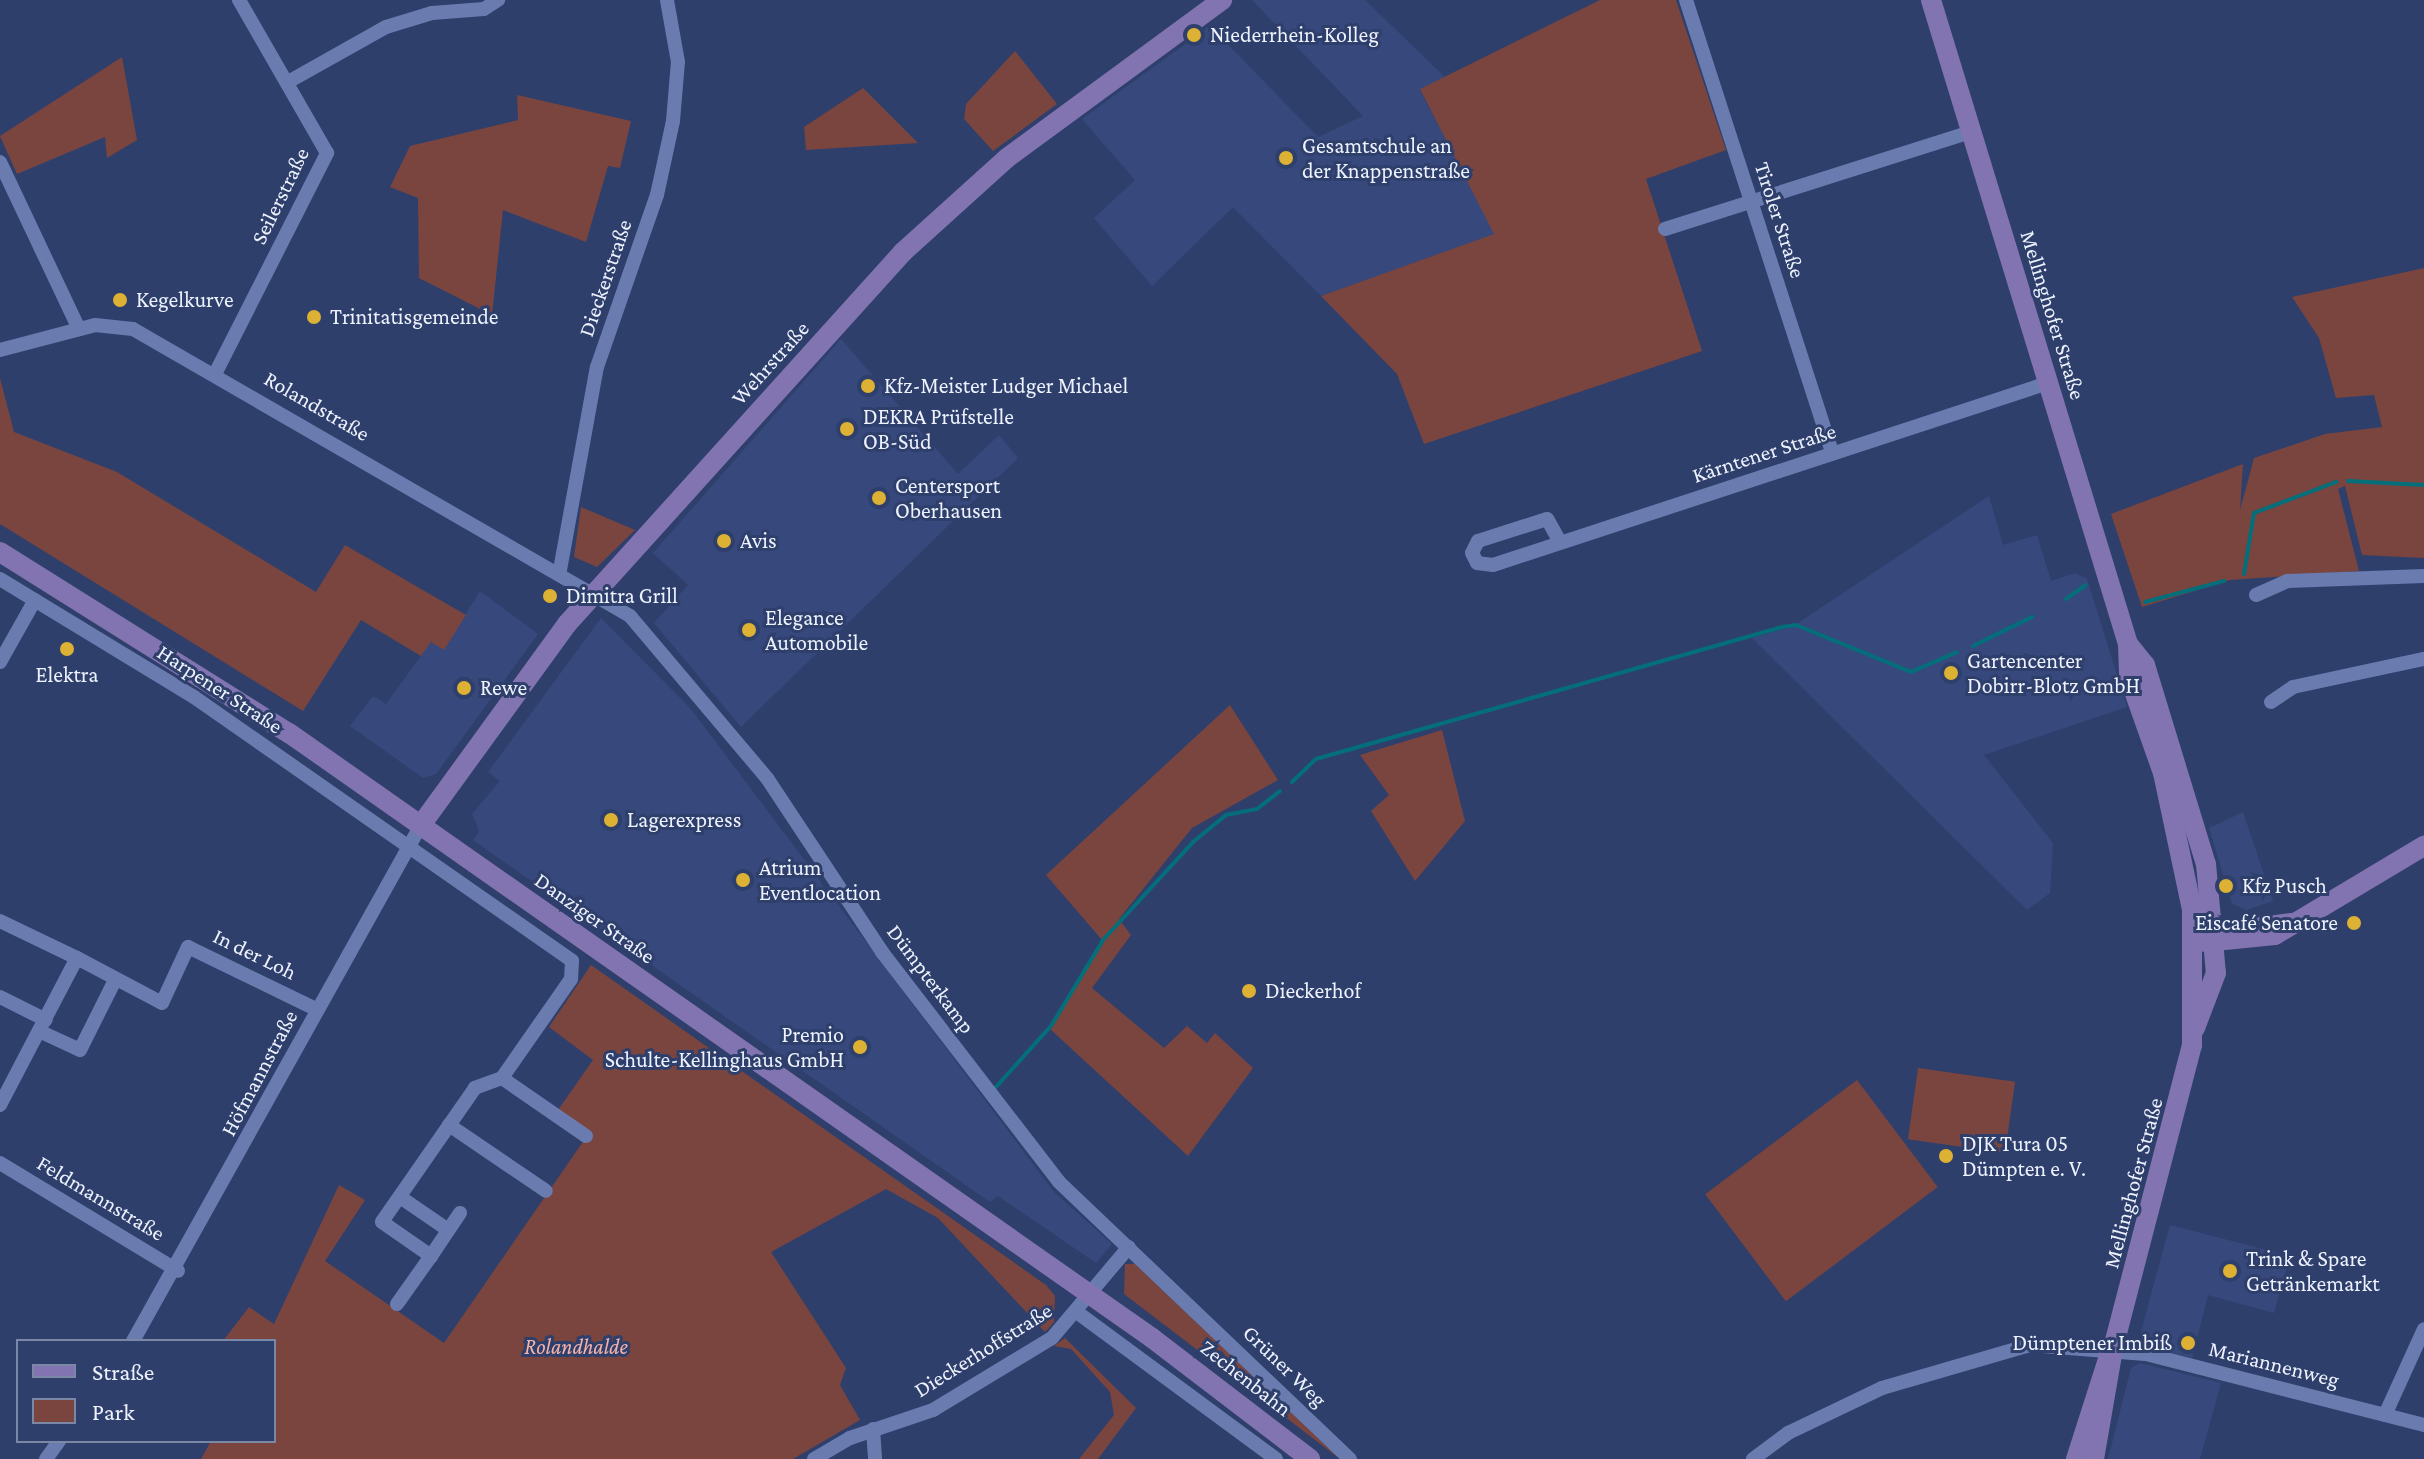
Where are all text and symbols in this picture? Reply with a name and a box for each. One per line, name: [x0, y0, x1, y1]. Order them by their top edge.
place label: Niederrhein-Kolleg: [1210, 22, 1379, 48]
marker: Niederrhein-Kolleg: [1185, 26, 1203, 44]
place label: Gesamtschule an der Knappenstraße: [1302, 132, 1470, 184]
street label: Seilerstraße: [245, 143, 315, 249]
marker: Gesamtschule an der Knappenstraße: [1277, 149, 1295, 167]
street label: Tiroler Straße: [1749, 159, 1811, 281]
street label: Dieckerstraße: [573, 216, 637, 340]
street label: Mellinghofer Straße: [2015, 227, 2091, 403]
place label: Kegelkurve: [136, 287, 234, 313]
marker: Kegelkurve: [111, 291, 129, 309]
place label: Trinitatisgemeinde: [330, 304, 499, 330]
marker: Trinitatisgemeinde: [305, 308, 323, 326]
street label: Wehrstraße: [725, 316, 815, 410]
street label: Rolandstraße: [259, 365, 375, 447]
place label: Kfz-Meister Ludger Michael: [884, 373, 1128, 399]
marker: Kfz-Meister Ludger Michael: [859, 377, 877, 395]
place label: DEKRA Prüfstelle OB-Süd: [863, 403, 1014, 454]
street label: Kärntener Straße: [1689, 417, 1839, 489]
marker: DEKRA Prüfstelle OB-Süd: [838, 420, 856, 438]
place label: Centersport Oberhausen: [895, 472, 1002, 524]
marker: Centersport Oberhausen: [870, 489, 888, 507]
place label: Avis: [740, 528, 777, 554]
marker: Avis: [715, 532, 733, 550]
place label: Dimitra Grill: [566, 583, 678, 609]
marker: Dimitra Grill: [541, 587, 559, 605]
place label: Elegance Automobile: [765, 604, 868, 656]
marker: Elegance Automobile: [740, 621, 758, 639]
street label: Harpener Straße: [152, 639, 288, 739]
marker: Elektra: [58, 640, 76, 658]
place label: Gartencenter Dobirr-Blotz GmbH: [1967, 647, 2140, 698]
place label: Elektra: [36, 662, 98, 688]
marker: Gartencenter Dobirr-Blotz GmbH: [1942, 664, 1960, 682]
place label: Rewe: [480, 675, 527, 701]
marker: Rewe: [455, 679, 473, 697]
place label: Lagerexpress: [627, 807, 741, 833]
marker: Lagerexpress: [602, 811, 620, 829]
place label: Atrium Eventlocation: [759, 854, 881, 906]
street label: Danziger Straße: [530, 867, 660, 969]
marker: Atrium Eventlocation: [734, 871, 752, 889]
place label: Kfz Pusch: [2242, 873, 2327, 899]
marker: Kfz Pusch: [2217, 877, 2235, 895]
place label: Eiscafé Senatore: [2195, 910, 2338, 936]
marker: Eiscafé Senatore: [2345, 914, 2363, 932]
street label: Dümpterkamp: [881, 919, 981, 1039]
street label: In der Loh: [209, 923, 301, 985]
place label: Dieckerhof: [1265, 978, 1361, 1004]
marker: Dieckerhof: [1240, 982, 1258, 1000]
street label: Höfmannstraße: [215, 1006, 303, 1140]
place label: Premio Schulte-Kellinghaus GmbH: [605, 1021, 844, 1072]
marker: Premio Schulte-Kellinghaus GmbH: [851, 1038, 869, 1056]
street label: Mellinghofer Straße: [2098, 1095, 2168, 1271]
place label: DJK Tura 05 Dümpten e. V.: [1962, 1130, 2086, 1182]
marker: DJK Tura 05 Dümpten e. V.: [1937, 1147, 1955, 1165]
street label: Feldmannstraße: [32, 1150, 170, 1246]
place label: Trink & Spare Getränkemarkt: [2246, 1245, 2380, 1296]
marker: Trink & Spare Getränkemarkt: [2221, 1262, 2239, 1280]
street label: Dieckerhoffstraße: [909, 1297, 1057, 1403]
street label: Grüner Weg: [1238, 1320, 1332, 1412]
place label: Dümptener Imbiß: [2013, 1330, 2172, 1356]
park label: Rolandhalde: [524, 1334, 628, 1360]
street label: Zechenbahn: [1195, 1334, 1297, 1422]
marker: Dümptener Imbiß: [2179, 1334, 2197, 1352]
street label: Mariannenweg: [2206, 1335, 2342, 1393]
legend: [16, 1339, 276, 1443]
text: Straße: [92, 1358, 154, 1385]
text: Park: [92, 1398, 135, 1425]

